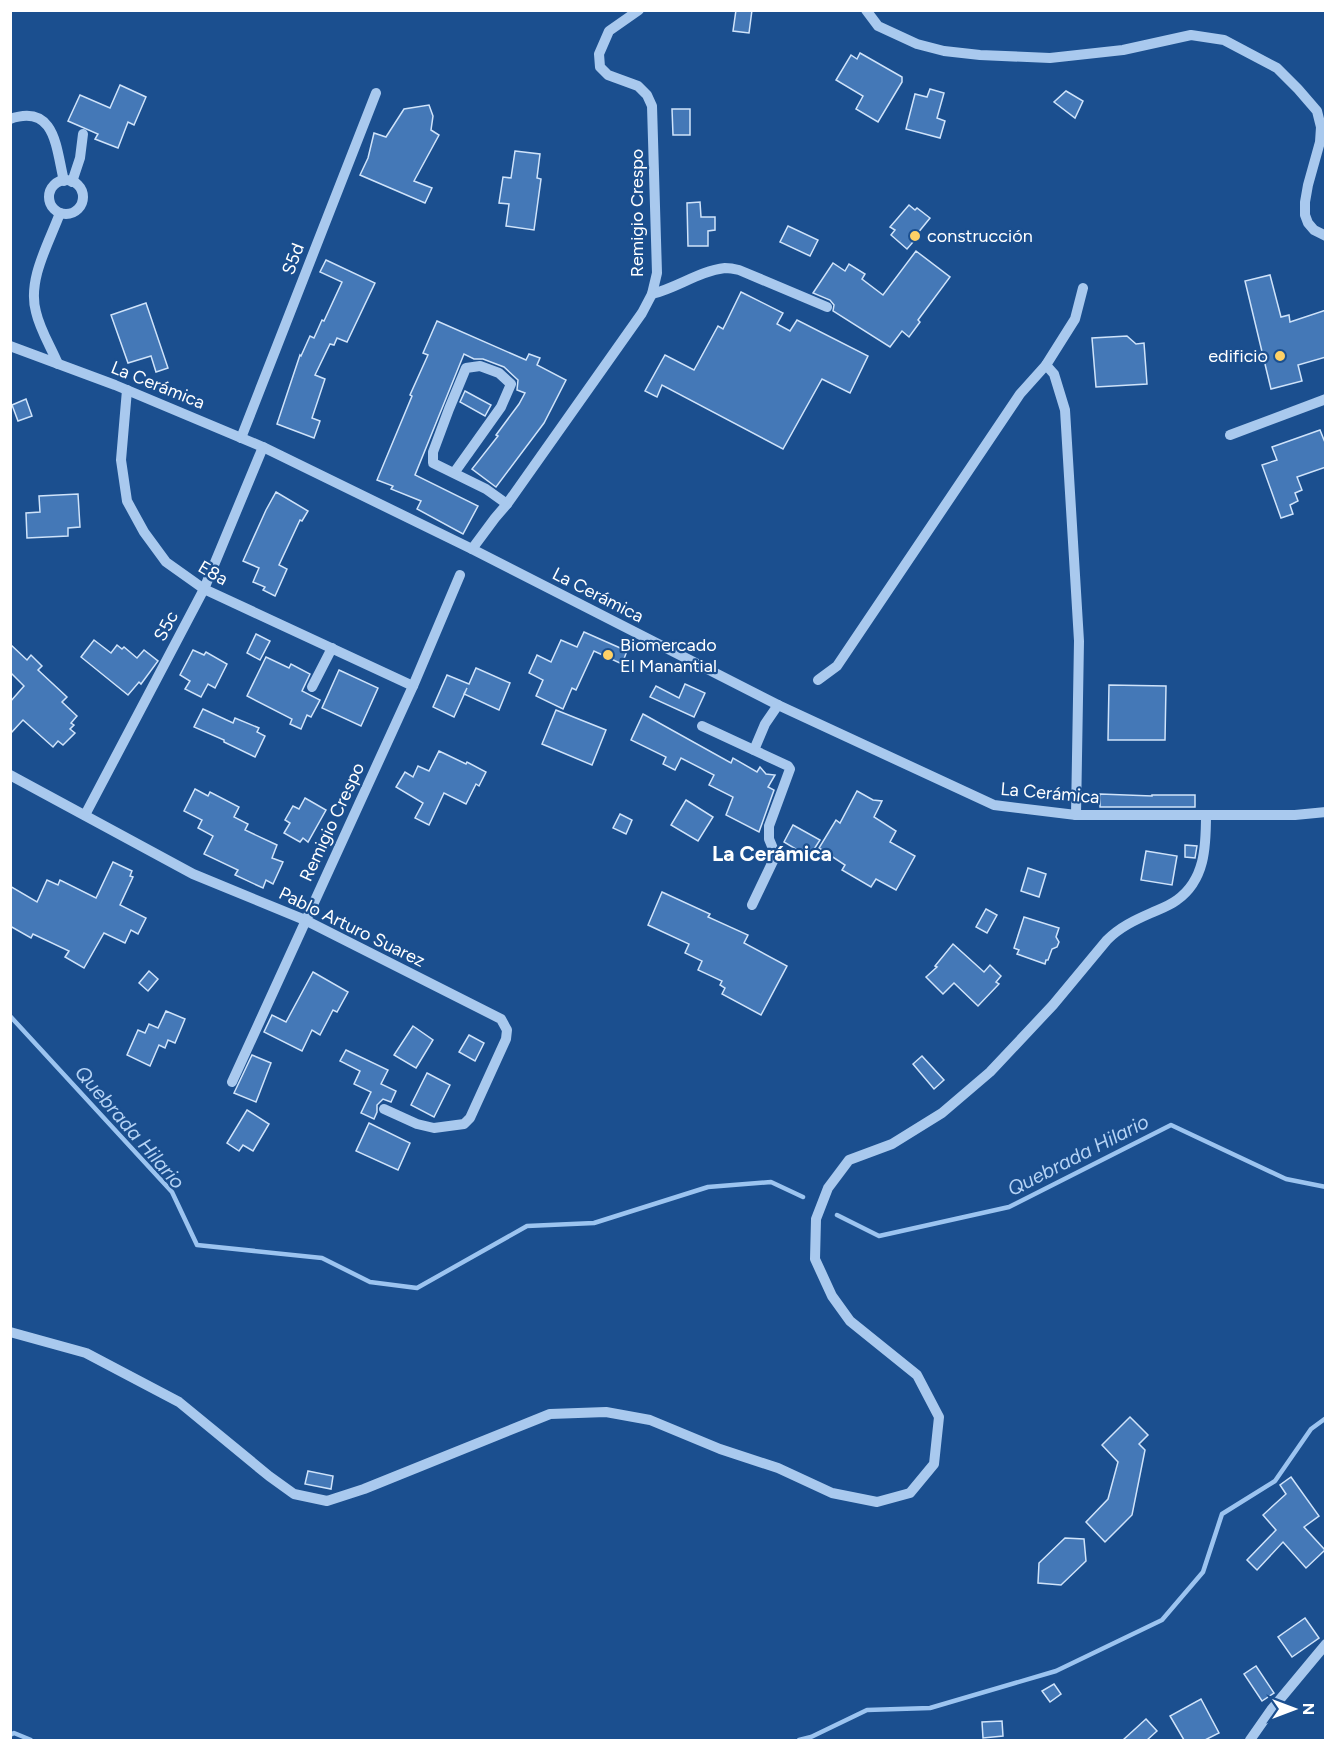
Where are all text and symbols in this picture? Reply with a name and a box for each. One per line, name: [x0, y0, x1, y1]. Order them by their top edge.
street label: Remigio Crespo: [626, 149, 648, 277]
place label: construcción: [927, 225, 1033, 247]
marker: construcción: [908, 229, 922, 243]
street label: S5d: [277, 240, 309, 278]
place label: edificio: [1208, 345, 1268, 367]
marker: edificio: [1273, 349, 1287, 363]
street label: La Cerámica: [108, 356, 208, 414]
street label: E8a: [194, 556, 232, 590]
street label: La Cerámica: [549, 563, 647, 627]
street label: S5c: [149, 607, 183, 645]
place label: Biomercado El Manantial: [620, 634, 717, 677]
marker: Biomercado El Manantial: [601, 648, 615, 662]
street label: Remigio Crespo: [295, 759, 369, 885]
street label: La Cerámica: [1000, 778, 1100, 808]
district label: La Cerámica: [712, 841, 832, 866]
street label: Pablo Arturo Suarez: [275, 882, 429, 972]
water label: Quebrada Hilario: [70, 1060, 190, 1194]
water label: Quebrada Hilario: [1003, 1109, 1153, 1201]
north arrow: [1264, 1679, 1324, 1739]
text: N: [1299, 1703, 1318, 1715]

